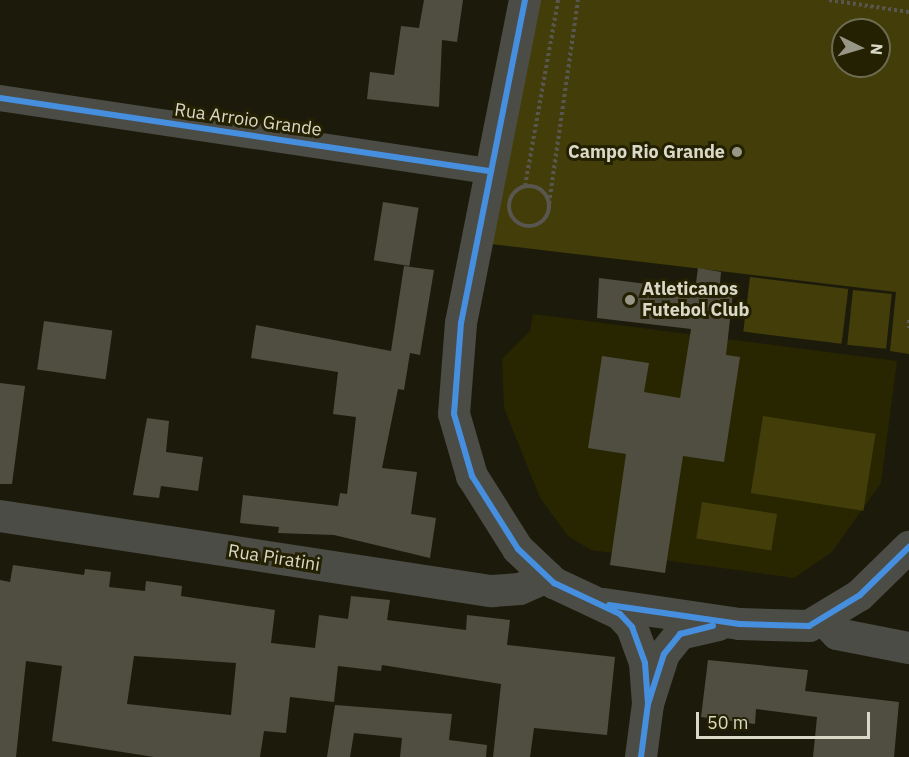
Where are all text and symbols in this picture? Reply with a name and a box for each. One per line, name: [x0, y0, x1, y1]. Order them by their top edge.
north arrow: [831, 18, 891, 78]
text: N: [866, 43, 887, 56]
street label: Rua Arroio Grande: [173, 99, 323, 141]
place label: Campo Rio Grande: [568, 141, 725, 163]
marker: Campo Rio Grande: [730, 145, 744, 159]
place label: Atleticanos Futebol Club: [642, 279, 749, 322]
marker: Atleticanos Futebol Club: [623, 293, 637, 307]
street label: Rua Piratini: [227, 540, 321, 576]
scale bar: [699, 700, 873, 738]
text: 50 m: [707, 711, 749, 734]

